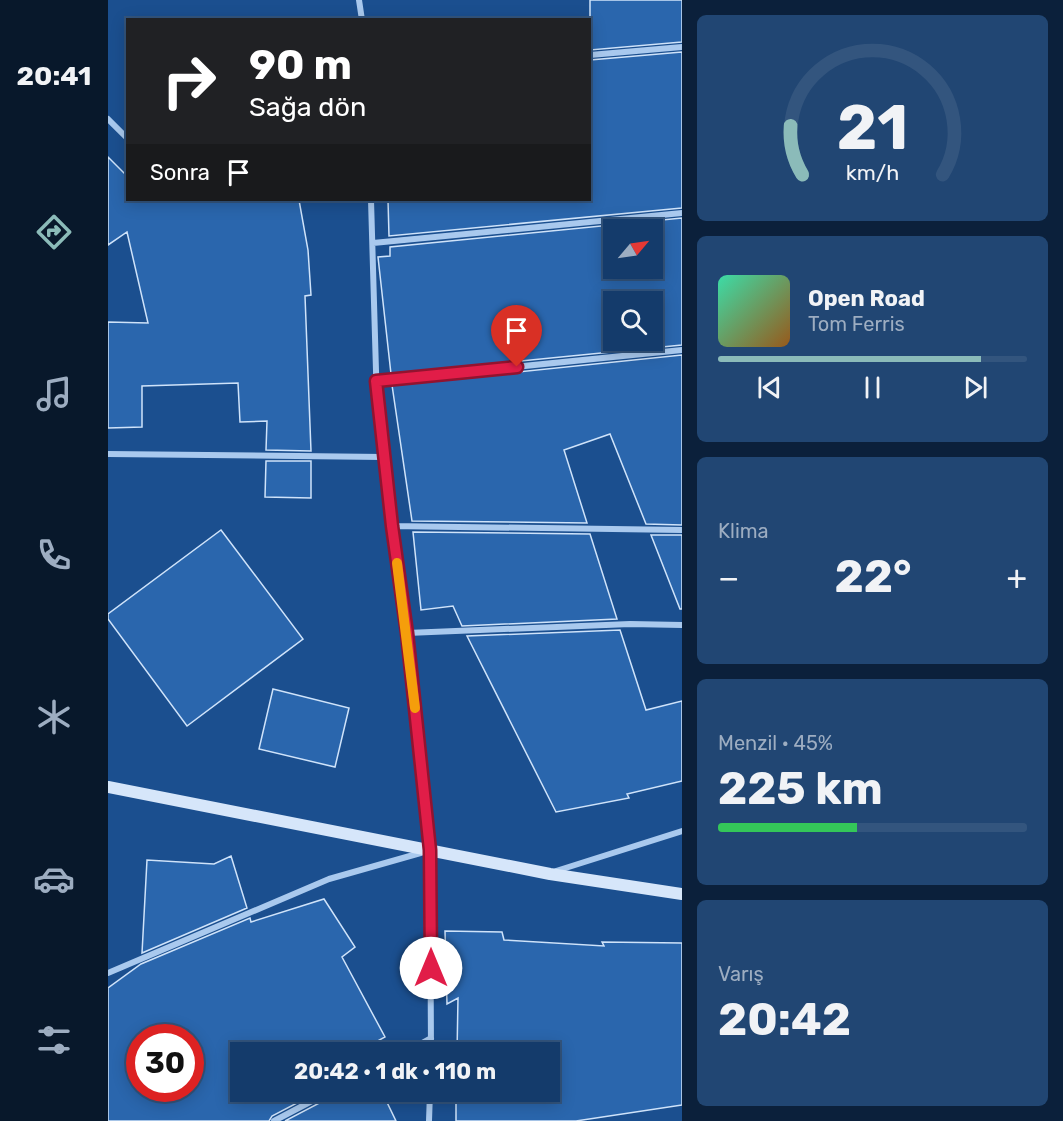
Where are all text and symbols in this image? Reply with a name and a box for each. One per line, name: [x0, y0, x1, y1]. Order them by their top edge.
text: 90 m: [249, 40, 352, 90]
icon: right: [150, 42, 228, 120]
text: 20:41: [17, 60, 91, 92]
text: Sağa dön: [249, 91, 366, 123]
text: 21: [837, 91, 908, 165]
icon: arrive: [222, 156, 255, 189]
text: Sonra: [150, 159, 210, 186]
text: km/h: [846, 160, 899, 185]
icon: directions: [33, 211, 75, 253]
north arrow: [603, 219, 663, 279]
map controls: [603, 219, 663, 351]
text: Open Road: [808, 285, 925, 312]
button: search: [603, 291, 663, 351]
pin: [491, 305, 542, 367]
text: Tom Ferris: [808, 312, 905, 336]
icon: arrive: [500, 314, 533, 347]
icon: previous: [753, 371, 786, 404]
icon: pause: [856, 371, 889, 404]
icon: next: [959, 371, 992, 404]
icon: music: [33, 373, 75, 415]
text: Klima: [718, 519, 769, 543]
icon: phone: [33, 534, 75, 576]
text: 22°: [834, 550, 911, 603]
text: −: [718, 558, 739, 597]
text: +: [1006, 558, 1027, 597]
icon: climate: [33, 696, 75, 738]
text: Menzil · 45%: [718, 731, 833, 755]
text: 225 km: [718, 762, 883, 815]
icon: car: [33, 858, 75, 900]
position arrow: [399, 936, 463, 1000]
text: Varış: [718, 962, 764, 986]
text: 20:42: [718, 993, 851, 1046]
icon: filters: [33, 1019, 75, 1061]
speed limit sign: 30: [126, 1024, 204, 1102]
text: 20:42 · 1 dk · 110 m: [294, 1058, 496, 1085]

